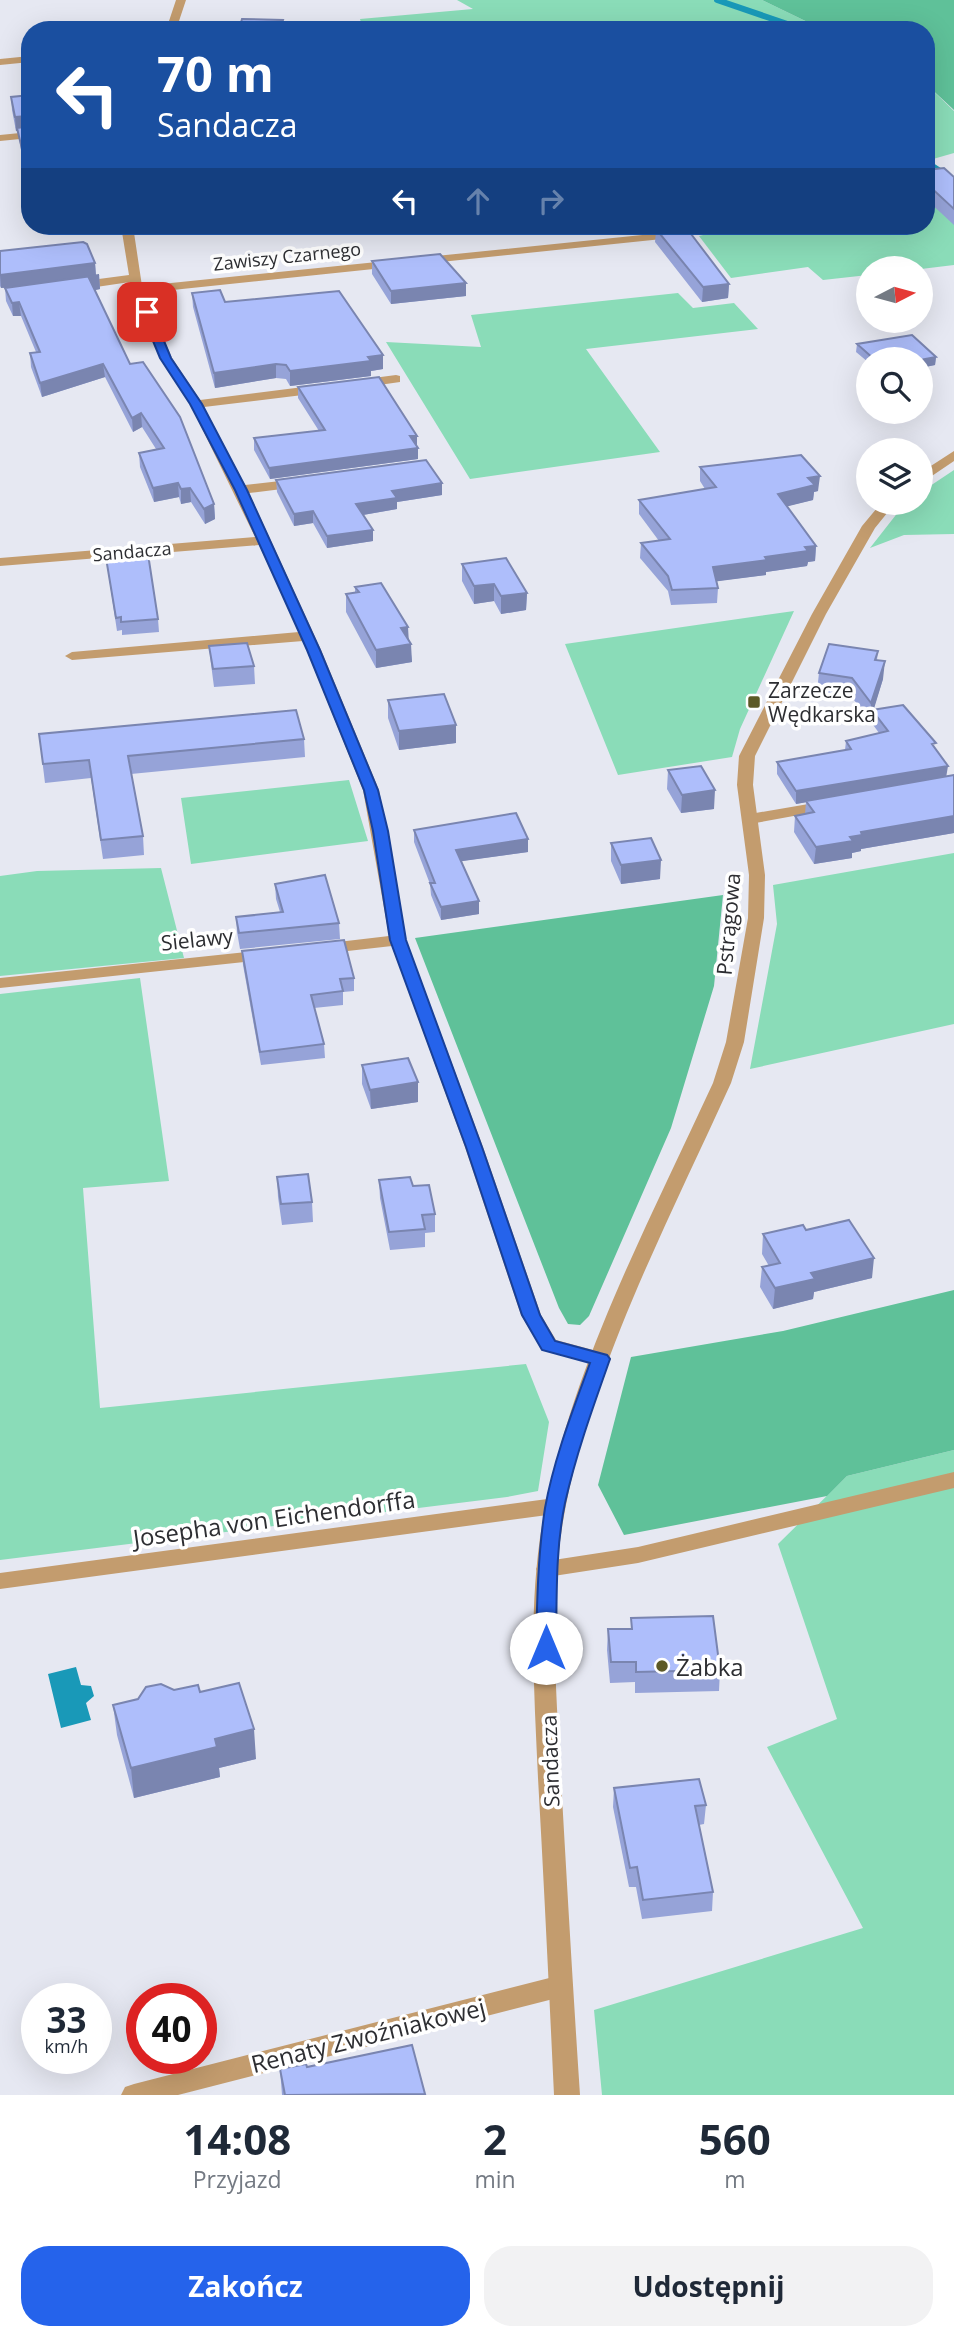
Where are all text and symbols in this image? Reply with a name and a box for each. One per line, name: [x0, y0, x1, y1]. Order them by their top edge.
text: 70 m: [157, 40, 274, 106]
icon: left: [42, 49, 133, 140]
text: Sandacza: [157, 103, 297, 146]
icon: left: [386, 182, 424, 220]
icon: ahead: [459, 182, 497, 220]
icon: right: [532, 182, 570, 220]
street label: Zawiszy Czarnego: [212, 236, 362, 276]
north arrow: [856, 256, 933, 332]
map controls: [856, 256, 933, 515]
pin: [117, 282, 177, 342]
icon: arrive: [128, 293, 166, 331]
button: search: [856, 347, 933, 424]
button: layers: [856, 438, 933, 515]
street label: Sandacza: [92, 536, 172, 566]
place label: Zarzecze Wędkarska: [768, 676, 876, 728]
marker: Zarzecze Wędkarska: [746, 694, 762, 710]
street label: Pstrągowa: [710, 872, 746, 976]
street label: Sielawy: [160, 921, 235, 957]
street label: Josepha von Eichendorffa: [129, 1482, 417, 1554]
position arrow: [509, 1611, 583, 1685]
place label: Żabka: [676, 1650, 744, 1683]
marker: Żabka: [654, 1658, 670, 1674]
street label: Sandacza: [534, 1714, 566, 1808]
speed limit sign: 40: [126, 1983, 217, 2074]
street label: Renaty Zwoźniakowej: [247, 1990, 489, 2080]
text: 33: [46, 1996, 87, 2043]
text: km/h: [45, 2034, 88, 2058]
text: 14:08: [183, 2110, 291, 2167]
text: 2: [483, 2110, 507, 2167]
text: 560: [699, 2110, 771, 2167]
text: Przyjazd: [193, 2163, 282, 2195]
text: min: [474, 2163, 516, 2195]
text: m: [724, 2163, 745, 2195]
button: Zakończ: [21, 2246, 470, 2326]
button: Udostępnij: [484, 2246, 933, 2326]

